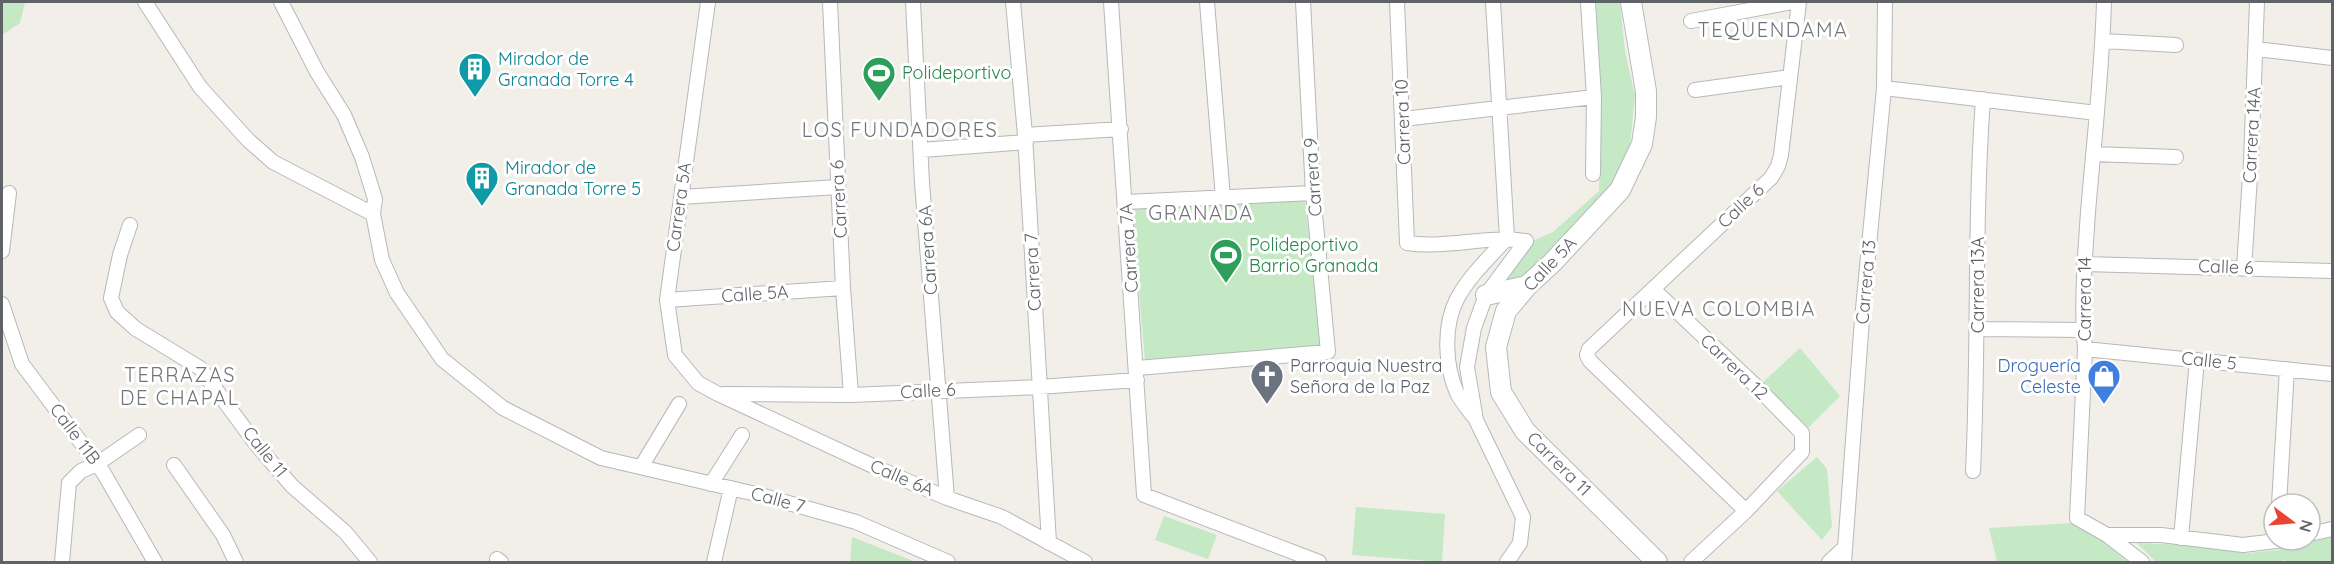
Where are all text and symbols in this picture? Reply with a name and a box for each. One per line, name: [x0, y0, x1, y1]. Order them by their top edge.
district label: TEQUENDAMA: [1698, 17, 1848, 42]
place label: Mirador de Granada Torre 4: [498, 47, 634, 91]
building icon: Mirador de Granada Torre 4: [457, 51, 493, 98]
sports icon: Polideportivo: [861, 55, 897, 102]
place label: Polideportivo: [902, 61, 1011, 84]
street label: Carrera 10: [1390, 79, 1415, 165]
street label: Carrera 14A: [2237, 86, 2266, 184]
district label: LOS FUNDADORES: [802, 117, 998, 142]
street label: Carrera 9: [1298, 137, 1327, 217]
place label: Mirador de Granada Torre 5: [505, 156, 641, 200]
street label: Carrera 6: [825, 159, 852, 239]
building icon: Mirador de Granada Torre 5: [464, 160, 500, 207]
street label: Carrera 5A: [661, 160, 696, 253]
street label: Calle 6: [1713, 178, 1769, 233]
district label: GRANADA: [1148, 200, 1254, 225]
street label: Carrera 7A: [1114, 202, 1143, 294]
street label: Carrera 6A: [913, 204, 942, 296]
street label: Calle 5A: [1518, 231, 1582, 296]
street label: Carrera 7: [1019, 232, 1046, 312]
place label: Polideportivo Barrio Granada: [1249, 233, 1378, 277]
street label: Carrera 13A: [1966, 236, 1989, 333]
sports icon: Polideportivo Barrio Granada: [1208, 237, 1244, 284]
street label: Carrera 13: [1850, 239, 1881, 325]
street label: Calle 6: [2198, 254, 2254, 279]
street label: Carrera 14: [2073, 257, 2096, 341]
street label: Calle 5A: [721, 280, 790, 307]
district label: NUEVA COLOMBIA: [1622, 296, 1816, 321]
street label: Carrera 12: [1696, 329, 1773, 405]
street label: Calle 5: [2180, 346, 2238, 375]
place label: Parroquia Nuestra Señora de la Paz: [1290, 354, 1442, 398]
place label: Droguería Celeste: [1997, 354, 2081, 398]
church icon: Parroquia Nuestra Señora de la Paz: [1249, 358, 1285, 405]
shop icon: Droguería Celeste: [2086, 358, 2122, 405]
district label: TERRAZAS DE CHAPAL: [120, 362, 240, 410]
street label: Calle 6: [900, 378, 957, 403]
street label: Calle 11B: [45, 398, 106, 469]
street label: Calle 11: [238, 421, 293, 482]
street label: Carrera 11: [1522, 426, 1597, 501]
street label: Calle 6A: [867, 454, 938, 501]
street label: Calle 7: [749, 481, 808, 518]
north arrow: [2262, 492, 2322, 552]
text: N: [2295, 518, 2318, 535]

